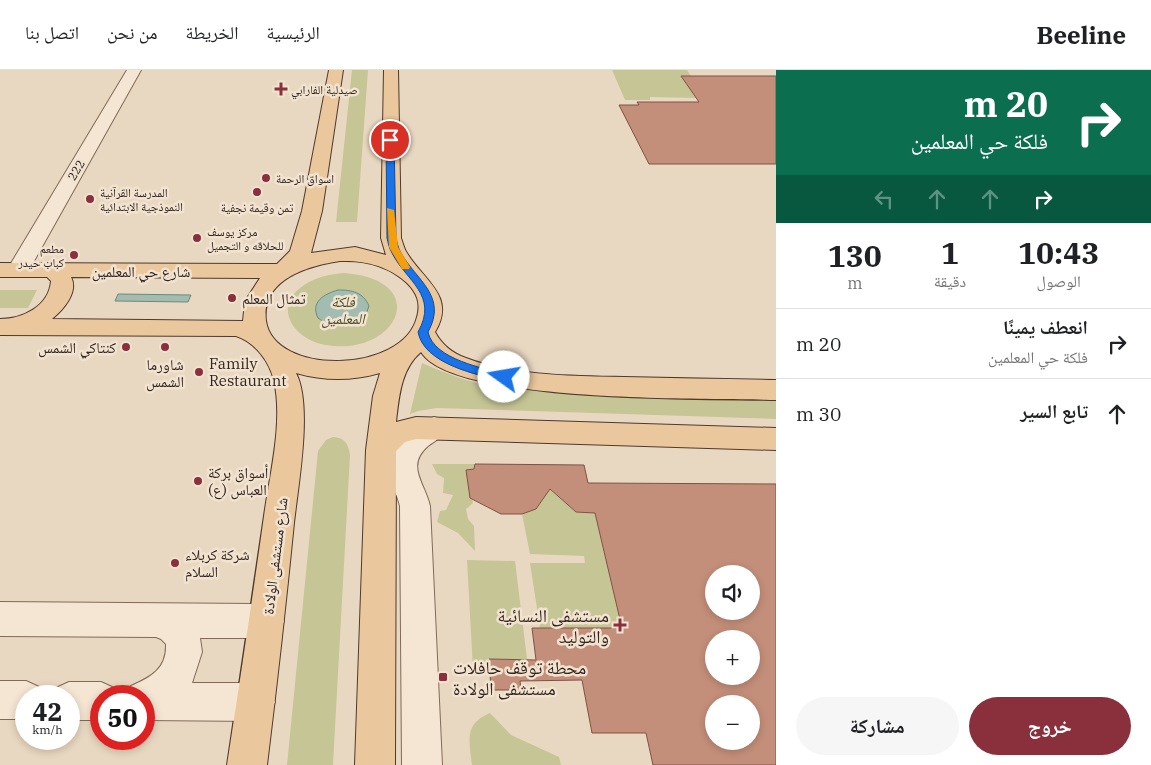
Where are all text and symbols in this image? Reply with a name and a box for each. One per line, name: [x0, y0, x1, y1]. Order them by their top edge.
text: Beeline: [1037, 19, 1126, 51]
text: اتصل بنا: [25, 21, 79, 44]
text: من نحن: [107, 21, 157, 44]
text: الخريطة: [185, 21, 238, 44]
text: الرئيسية: [266, 21, 320, 44]
text: 20 m: [964, 81, 1048, 127]
place label: صيدلية الفارابي: [291, 82, 358, 100]
marker: صيدلية الفارابي: [275, 83, 287, 95]
icon: right: [1066, 90, 1131, 155]
pin: [369, 119, 411, 161]
icon: arrive: [376, 126, 404, 154]
text: فلكة حي المعلمين: [911, 126, 1048, 155]
street label: 222: [64, 157, 88, 183]
place label: اسواق الرحمة: [276, 171, 334, 186]
marker: اسواق الرحمة: [260, 172, 272, 184]
place label: المدرسة القرآنية النموذجية الابتدائية: [100, 185, 183, 214]
icon: left: [870, 185, 898, 213]
icon: ahead: [923, 185, 951, 213]
icon: ahead: [976, 185, 1004, 213]
icon: right: [1029, 185, 1057, 213]
marker: تمن وقيمة نجفية: [251, 186, 263, 198]
marker: المدرسة القرآنية النموذجية الابتدائية: [84, 193, 96, 205]
place label: تمن وقيمة نجفية: [221, 200, 294, 215]
place label: مركز يوسف للحلاقه و التجميل: [207, 224, 284, 253]
marker: مركز يوسف للحلاقه و التجميل: [191, 232, 203, 244]
text: 1: [941, 233, 959, 272]
text: 10:43: [1018, 233, 1099, 272]
text: 130: [828, 236, 882, 275]
place label: مطعم كباب حيدر: [17, 241, 64, 270]
marker: مطعم كباب حيدر: [68, 249, 80, 261]
street label: شارع حي المعلمين: [92, 262, 190, 283]
text: دقيقة: [934, 271, 966, 291]
text: الوصول: [1036, 271, 1081, 291]
text: m: [847, 273, 862, 293]
place label: تمثال المعلم: [242, 289, 306, 309]
marker: تمثال المعلم: [226, 292, 238, 304]
park label: فلكة المعلمين: [321, 292, 366, 328]
text: انعطف يمينًا: [1003, 315, 1088, 339]
icon: right: [1103, 330, 1131, 358]
text: 20 m: [796, 332, 841, 356]
place label: كنتاكي الشمس: [38, 338, 116, 359]
marker: كنتاكي الشمس: [120, 341, 132, 353]
marker: شاورما الشمس: [159, 341, 171, 353]
text: فلكة حي المعلمين: [988, 347, 1088, 367]
position arrow: [477, 350, 529, 402]
place label: Family Restaurant: [209, 354, 287, 390]
place label: شاورما الشمس: [146, 355, 184, 392]
marker: Family Restaurant: [193, 366, 205, 378]
text: تابع السير: [1020, 399, 1088, 423]
icon: ahead: [1103, 400, 1131, 428]
text: 30 m: [796, 402, 841, 426]
place label: أسواق بركة العباس (ع): [208, 463, 269, 500]
marker: أسواق بركة العباس (ع): [192, 475, 204, 487]
street label: شارع مستشفى الولادة: [258, 496, 293, 616]
place label: شركة كربلاء السلام: [185, 545, 250, 582]
marker: شركة كربلاء السلام: [169, 557, 181, 569]
map controls: [705, 565, 760, 750]
button: sound: [705, 565, 760, 620]
place label: مستشفى النسائية والتوليد: [498, 604, 609, 648]
marker: مستشفى النسائية والتوليد: [613, 618, 627, 632]
button: +: [705, 630, 760, 685]
place label: محطة توقف حافلات مستشفى الولادة: [453, 656, 586, 700]
marker: محطة توقف حافلات مستشفى الولادة: [437, 671, 449, 683]
speed limit sign: 50: [90, 685, 155, 750]
text: 42: [32, 695, 63, 728]
button: −: [705, 695, 760, 750]
button: مشاركة: [796, 697, 959, 755]
button: خروج: [969, 697, 1131, 755]
text: km/h: [32, 722, 63, 737]

